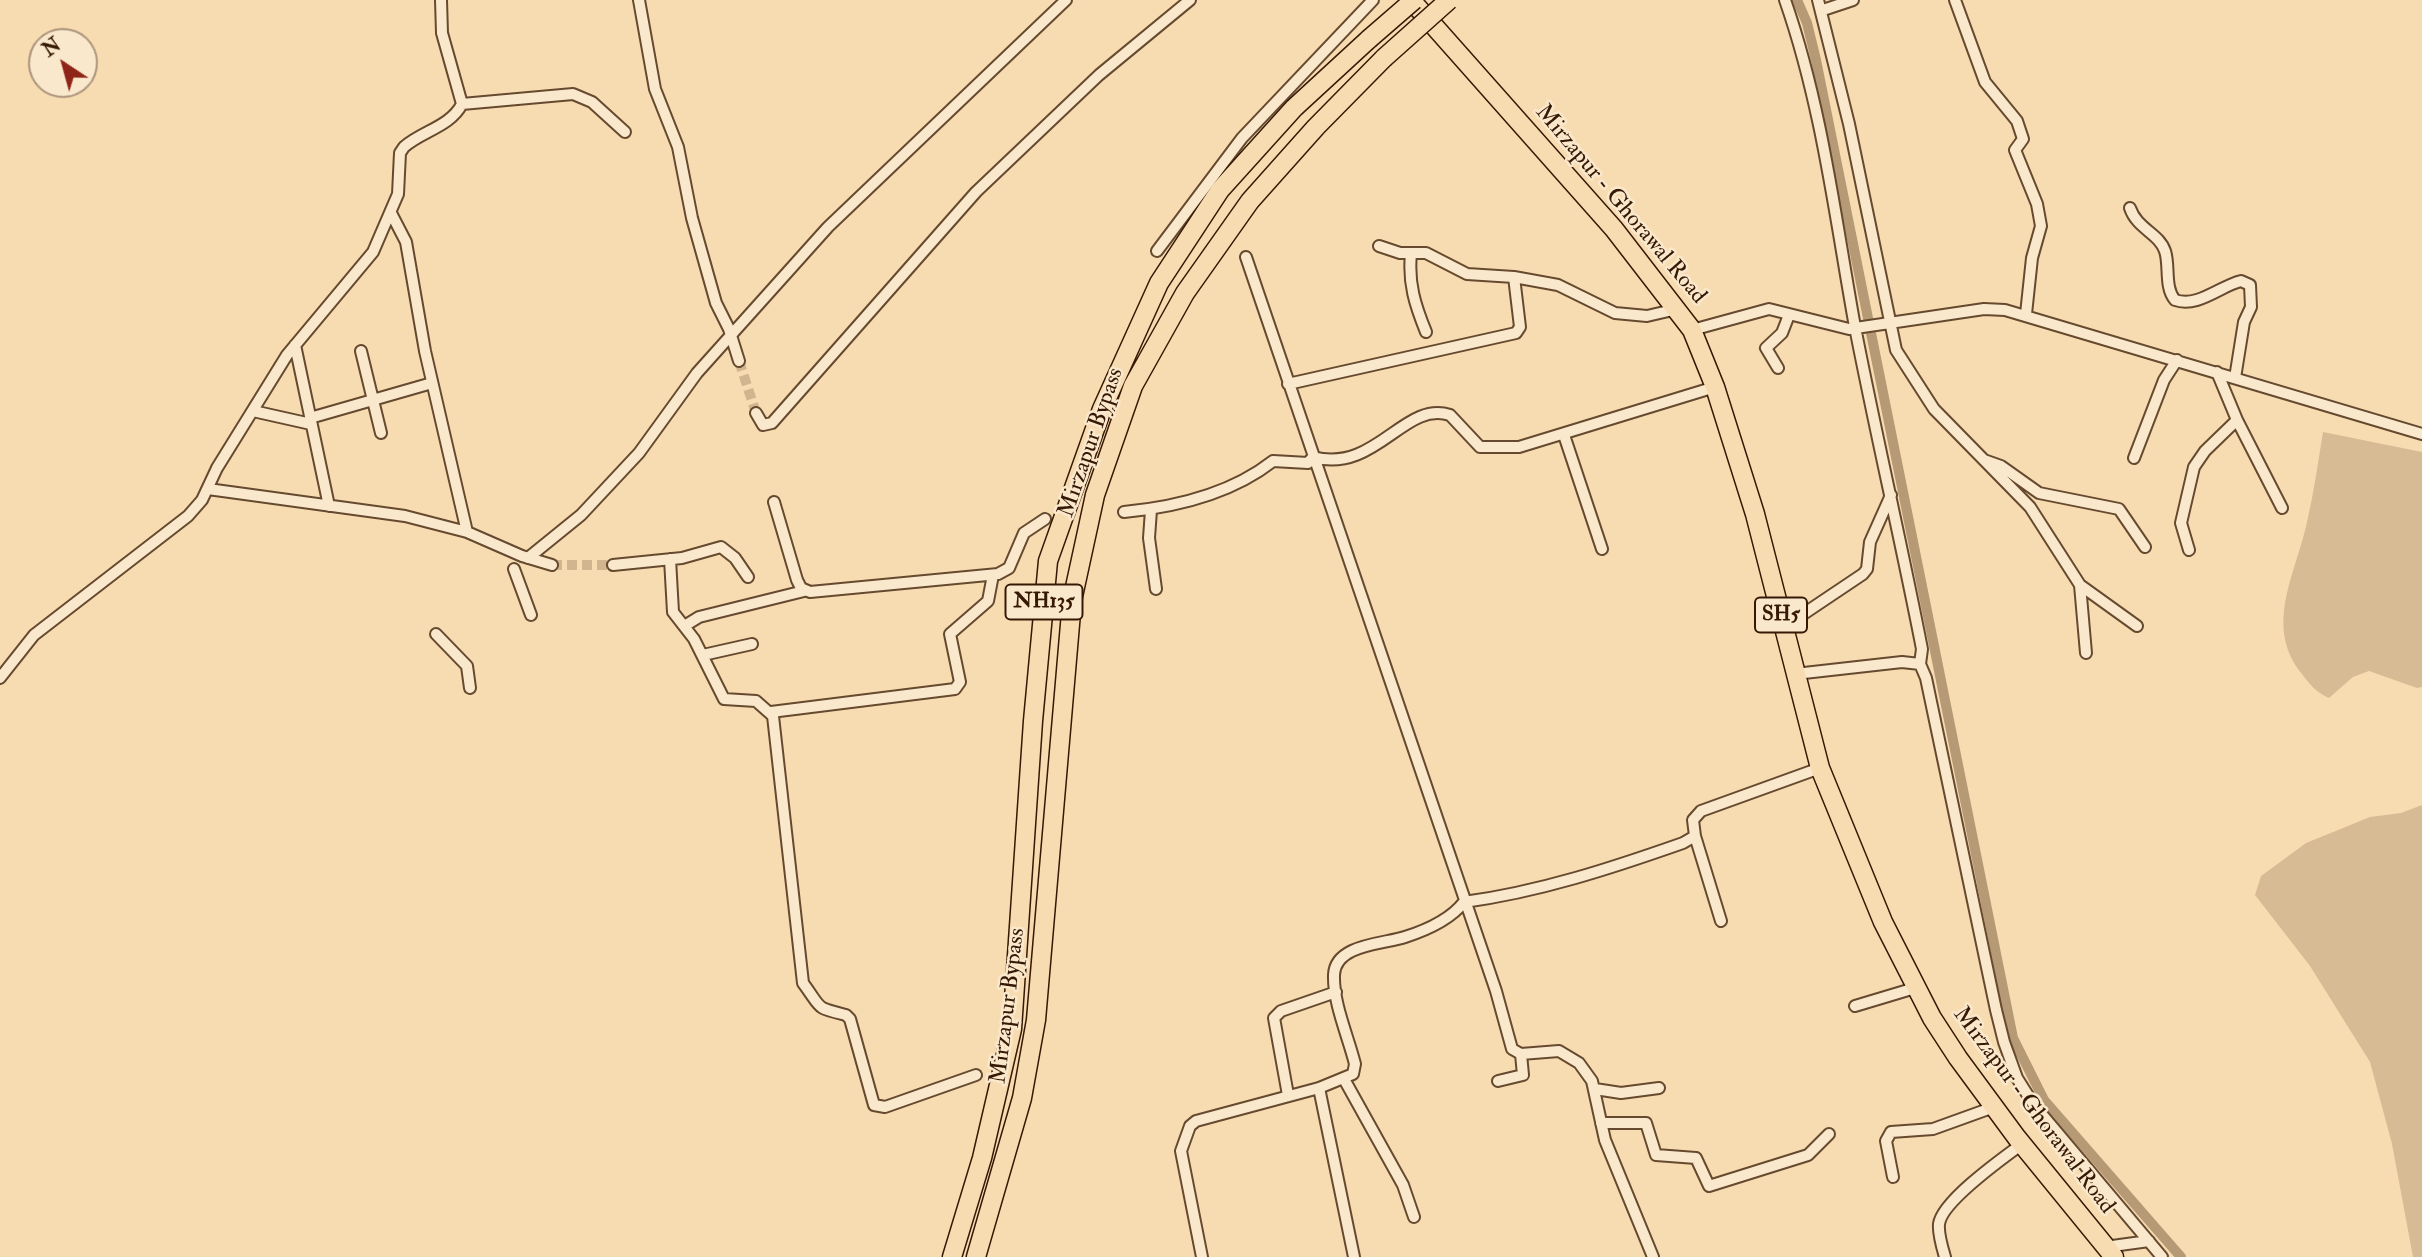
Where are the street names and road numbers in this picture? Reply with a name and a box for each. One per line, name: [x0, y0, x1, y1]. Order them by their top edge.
street label: Mirzapur - Ghorawal Road: [1529, 100, 1711, 310]
street label: Mirzapur Bypass: [1054, 365, 1130, 521]
road number: NH135: [1006, 584, 1082, 620]
road number: SH5: [1755, 598, 1807, 632]
street label: Mirzapur Bypass: [986, 927, 1032, 1085]
street label: Mirzapur - Ghorawal Road: [1946, 1002, 2120, 1220]

